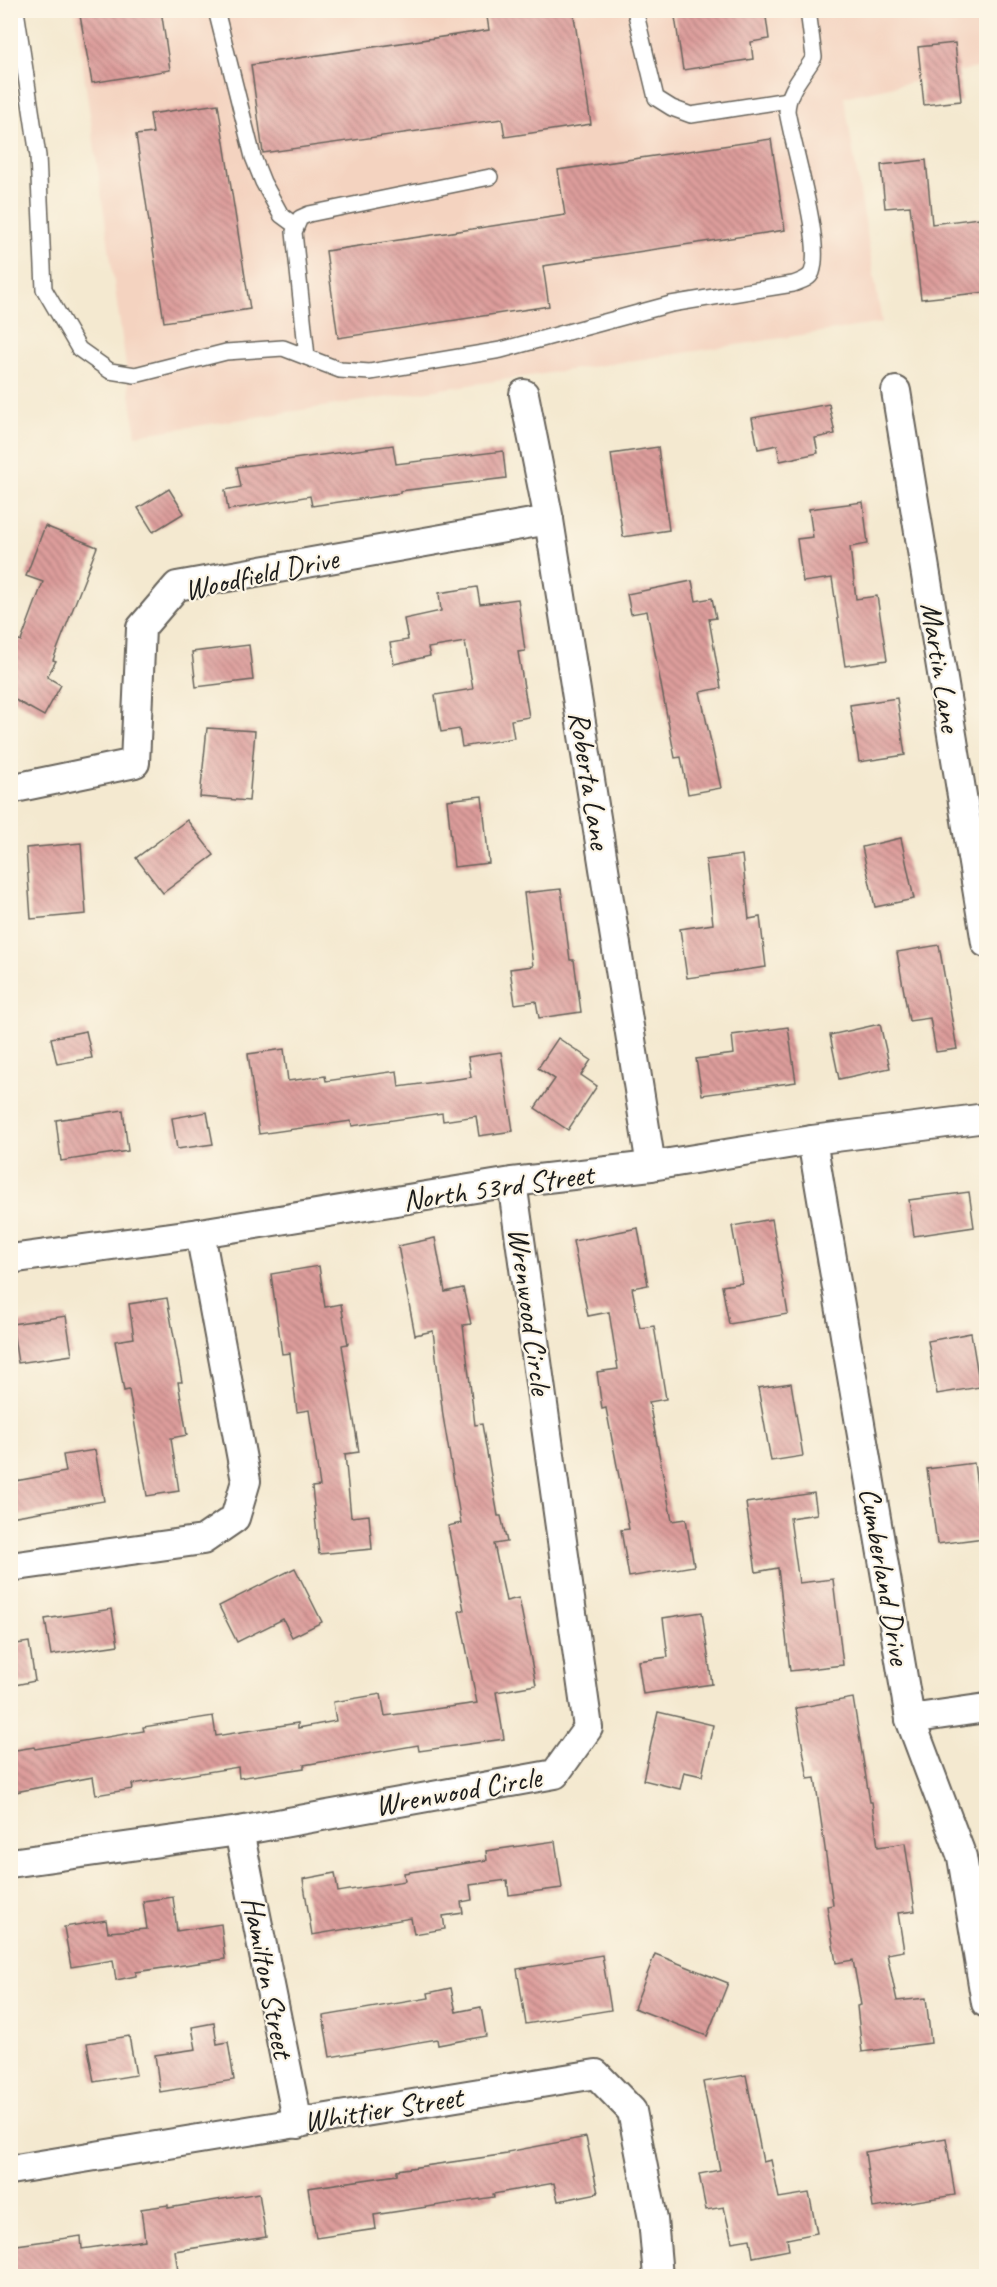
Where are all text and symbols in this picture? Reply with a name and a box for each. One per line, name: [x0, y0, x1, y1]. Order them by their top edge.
street label: Woodfield Drive: [181, 539, 343, 609]
street label: Martin Lane: [912, 600, 970, 736]
street label: Roberta Lane: [560, 709, 620, 854]
street label: North 53rd Street: [400, 1154, 599, 1219]
street label: Wrenwood Circle: [499, 1225, 561, 1399]
street label: Cumberland Drive: [851, 1484, 920, 1670]
street label: Wrenwood Circle: [372, 1757, 546, 1824]
street label: Hamilton Street: [234, 1893, 303, 2064]
street label: Whittier Street: [301, 2077, 468, 2140]

